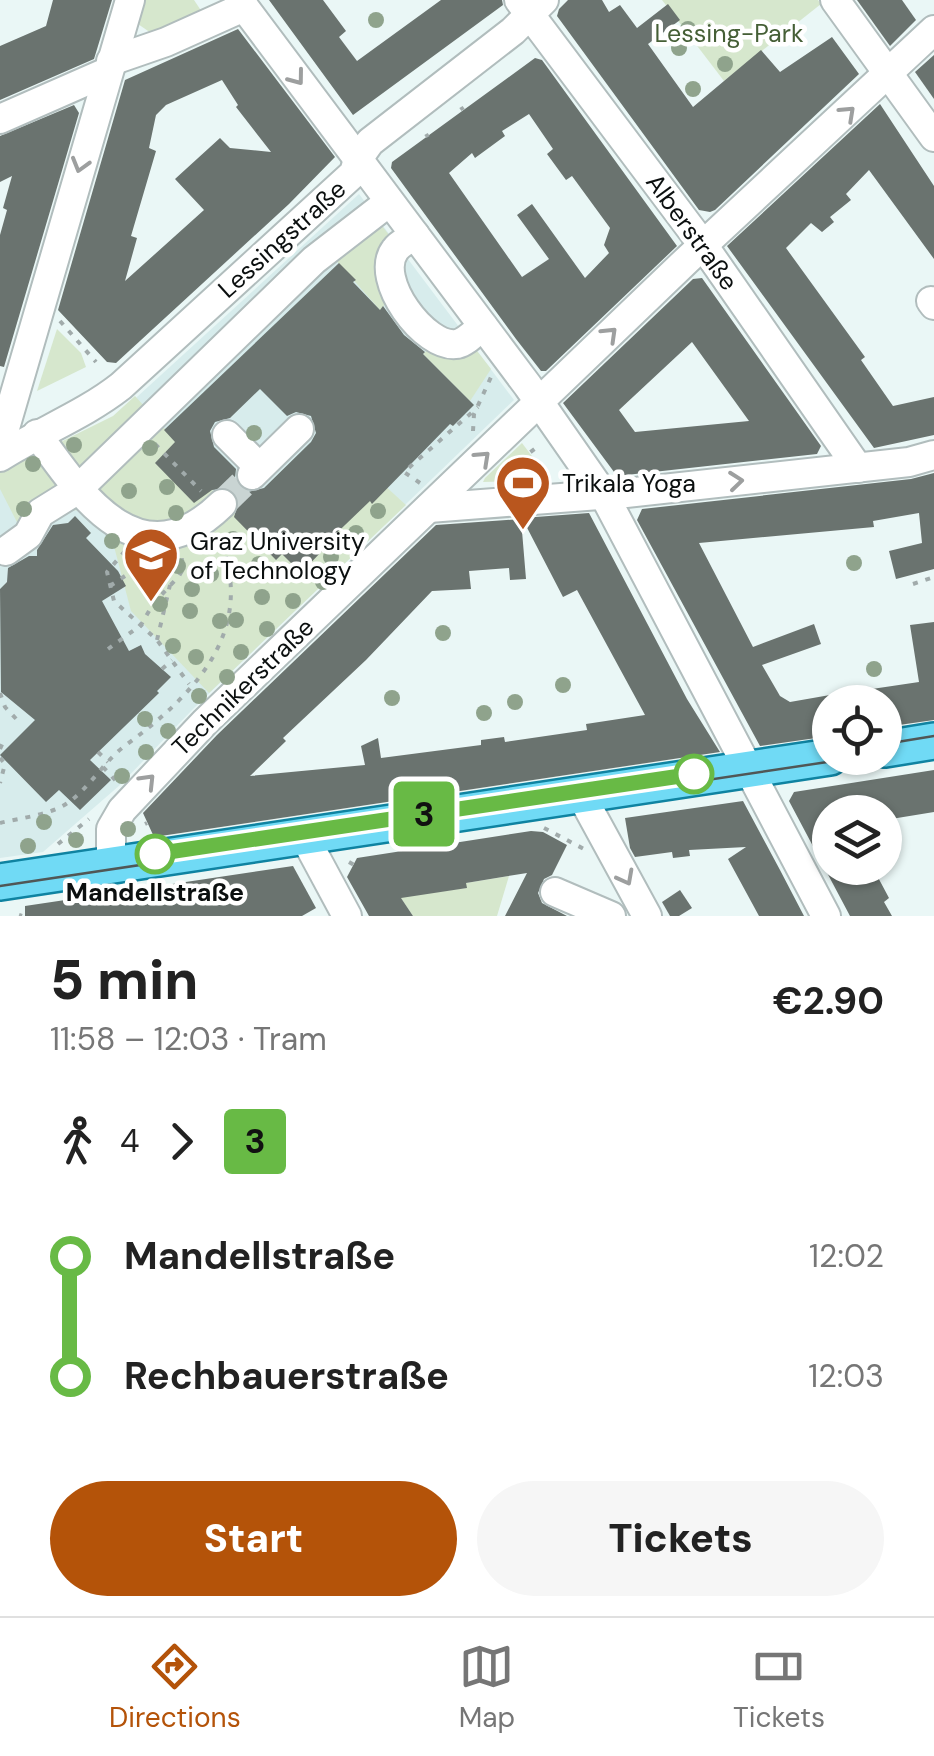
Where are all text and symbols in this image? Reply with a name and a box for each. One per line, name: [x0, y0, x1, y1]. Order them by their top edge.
park label: Lessing-Park: [654, 17, 804, 50]
one-way arrow: [285, 67, 302, 85]
one-way arrow: [836, 107, 854, 125]
one-way arrow: [71, 156, 92, 173]
street label: Alberstraße: [639, 167, 745, 297]
street label: Lessingstraße: [211, 173, 353, 305]
one-way arrow: [598, 328, 616, 346]
one-way arrow: [471, 452, 489, 470]
sports icon: Trikala Yoga: [493, 453, 553, 532]
place label: Trikala Yoga: [562, 467, 696, 500]
one-way arrow: [728, 471, 744, 492]
school or university icon: Graz University of Technology: [121, 525, 181, 604]
place label: Graz University of Technology: [190, 525, 365, 587]
street label: Technikerstraße: [165, 611, 321, 763]
map controls: [812, 685, 902, 885]
button: locate: [812, 685, 902, 775]
unlabelled marker: [675, 755, 713, 793]
one-way arrow: [137, 774, 155, 792]
line badge: 3: [392, 782, 456, 846]
text: 3: [413, 791, 435, 837]
button: layers: [812, 795, 902, 885]
marker: Mandellstraße: [136, 835, 174, 873]
one-way arrow: [614, 867, 633, 885]
place label: Mandellstraße: [66, 876, 244, 909]
text: 5 min: [50, 944, 198, 1016]
text: €2.90: [773, 976, 884, 1026]
text: 11:58 – 12:03 · Tram: [50, 1018, 327, 1060]
icon: walk: [50, 1114, 105, 1169]
icon: forward: [154, 1114, 209, 1169]
text: 3: [244, 1118, 266, 1164]
text: 4: [120, 1120, 139, 1162]
text: Mandellstraße: [124, 1231, 395, 1281]
text: 12:02: [809, 1235, 884, 1277]
text: Rechbauerstraße: [124, 1351, 449, 1401]
text: 12:03: [808, 1355, 884, 1397]
button: Start: [50, 1481, 457, 1596]
button: Tickets: [477, 1481, 884, 1596]
tab: Directions: [109, 1639, 241, 1736]
tab: Map: [459, 1639, 515, 1736]
tab: Tickets: [733, 1639, 825, 1736]

